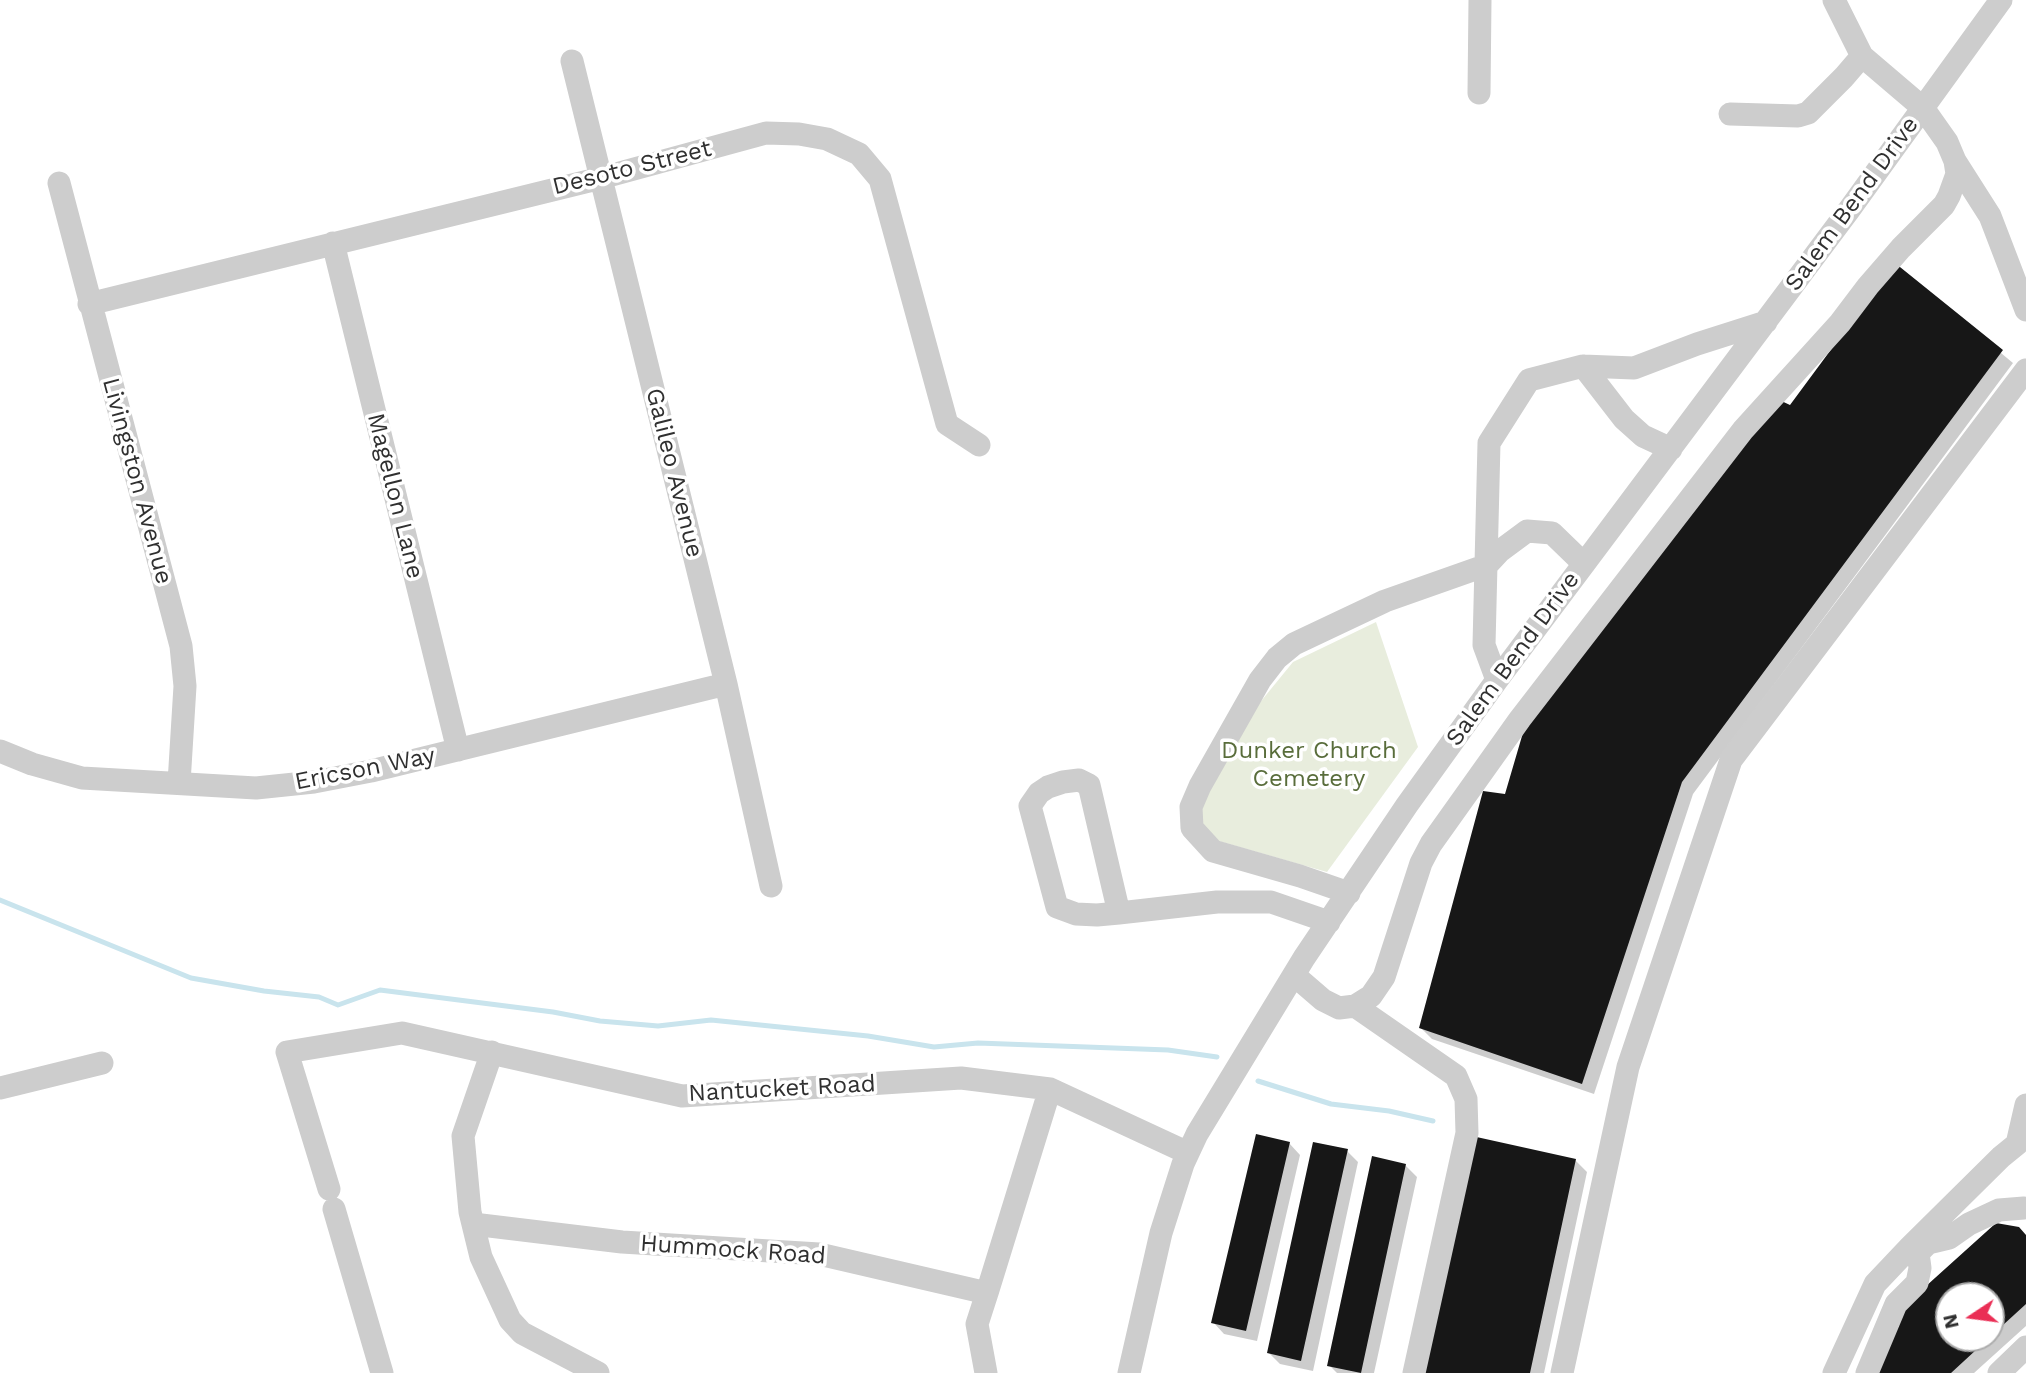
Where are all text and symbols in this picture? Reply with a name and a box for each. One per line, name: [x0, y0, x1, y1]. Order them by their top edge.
street label: Salem Bend Drive: [1779, 111, 1925, 297]
street label: Desoto Street: [550, 134, 714, 202]
street label: Livingston Avenue: [96, 375, 178, 587]
street label: Galileo Avenue: [639, 385, 709, 561]
street label: Magellon Lane: [361, 410, 429, 582]
street label: Salem Bend Drive: [1440, 566, 1586, 752]
park label: Dunker Church Cemetery: [1221, 737, 1397, 793]
street label: Ericson Way: [292, 741, 438, 797]
street label: Nantucket Road: [688, 1070, 876, 1108]
street label: Hummock Road: [639, 1229, 827, 1271]
north arrow: [1935, 1282, 2005, 1352]
text: N: [1938, 1312, 1964, 1331]

